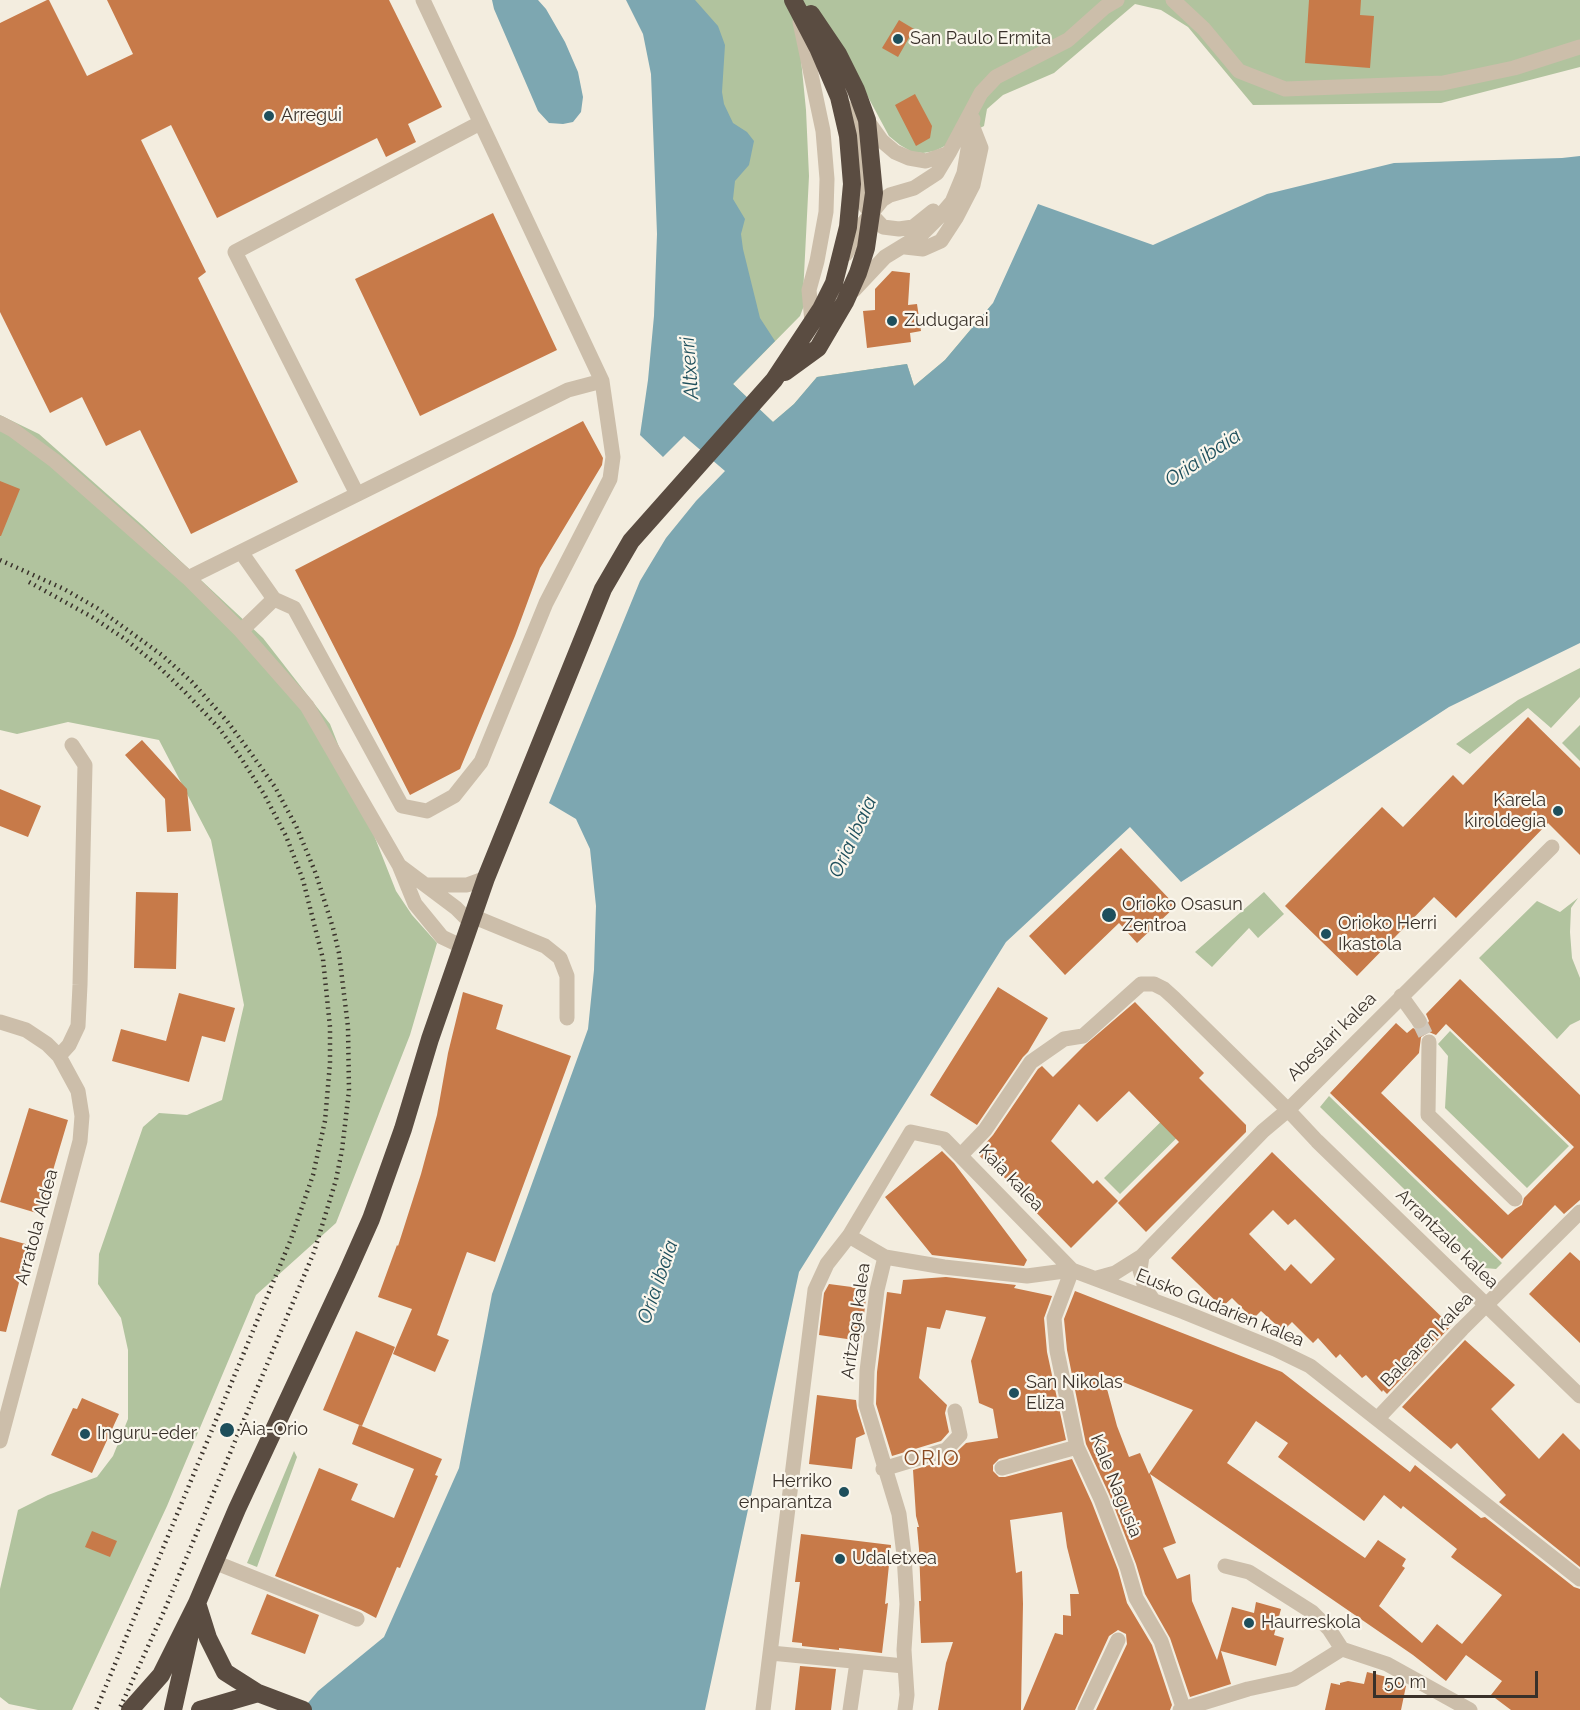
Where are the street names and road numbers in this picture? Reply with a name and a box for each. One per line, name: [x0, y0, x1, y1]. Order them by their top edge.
street label: Abeslari kalea: [1283, 988, 1381, 1086]
street label: Kaia kalea: [974, 1140, 1048, 1216]
street label: Arratola Aldea: [11, 1167, 63, 1287]
street label: Arrantzale kalea: [1391, 1185, 1503, 1293]
street label: Aritzaga kalea: [837, 1261, 875, 1381]
street label: Eusko Gudarien kalea: [1133, 1264, 1307, 1352]
street label: Balearen kalea: [1376, 1288, 1478, 1392]
street label: Kale Nagusia: [1086, 1431, 1146, 1541]

